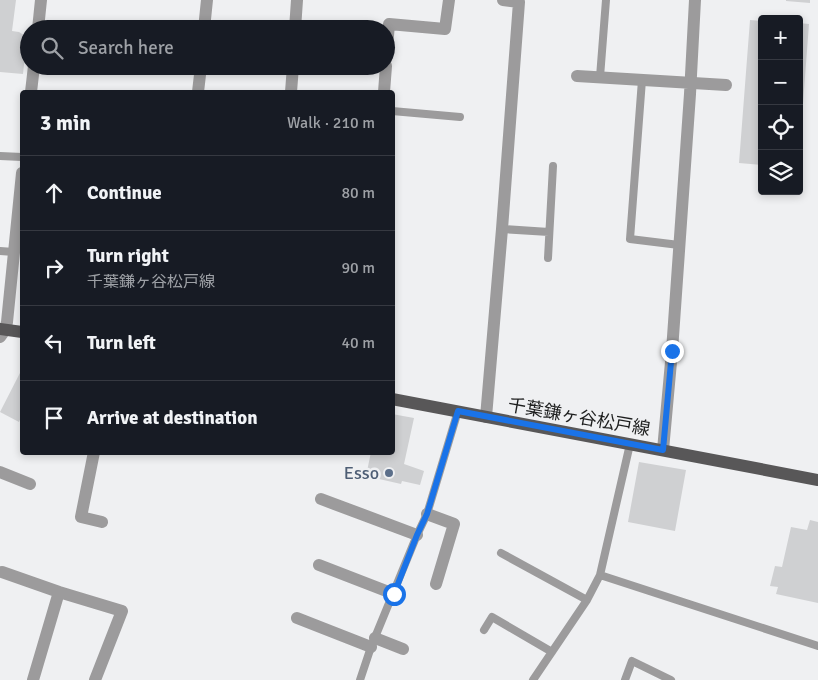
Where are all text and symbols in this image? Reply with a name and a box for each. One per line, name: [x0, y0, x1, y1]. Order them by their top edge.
map controls: [758, 15, 803, 195]
button: +: [758, 15, 803, 60]
search box: [20, 20, 395, 75]
icon: search: [38, 34, 66, 62]
text: Search here: [78, 36, 174, 60]
button: −: [758, 60, 803, 105]
button: locate: [758, 105, 803, 150]
text: 3 min: [40, 110, 91, 136]
text: Walk · 210 m: [287, 113, 375, 133]
button: layers: [758, 150, 803, 195]
icon: ahead: [40, 179, 68, 207]
text: Continue: [87, 181, 162, 205]
text: 80 m: [341, 183, 375, 203]
text: Turn right: [87, 244, 169, 268]
icon: right: [40, 254, 68, 282]
text: 90 m: [341, 258, 375, 278]
text: 千葉鎌ヶ谷松戸線: [87, 272, 215, 292]
icon: left: [40, 329, 68, 357]
text: Turn left: [87, 331, 156, 355]
text: 40 m: [341, 333, 375, 353]
route end: [661, 340, 684, 363]
street label: 千葉鎌ヶ谷松戸線: [506, 394, 652, 440]
icon: arrive: [40, 404, 68, 432]
text: Arrive at destination: [87, 406, 258, 430]
place label: Esso: [344, 462, 379, 484]
marker: Esso: [383, 467, 395, 479]
route start: [383, 583, 406, 606]

